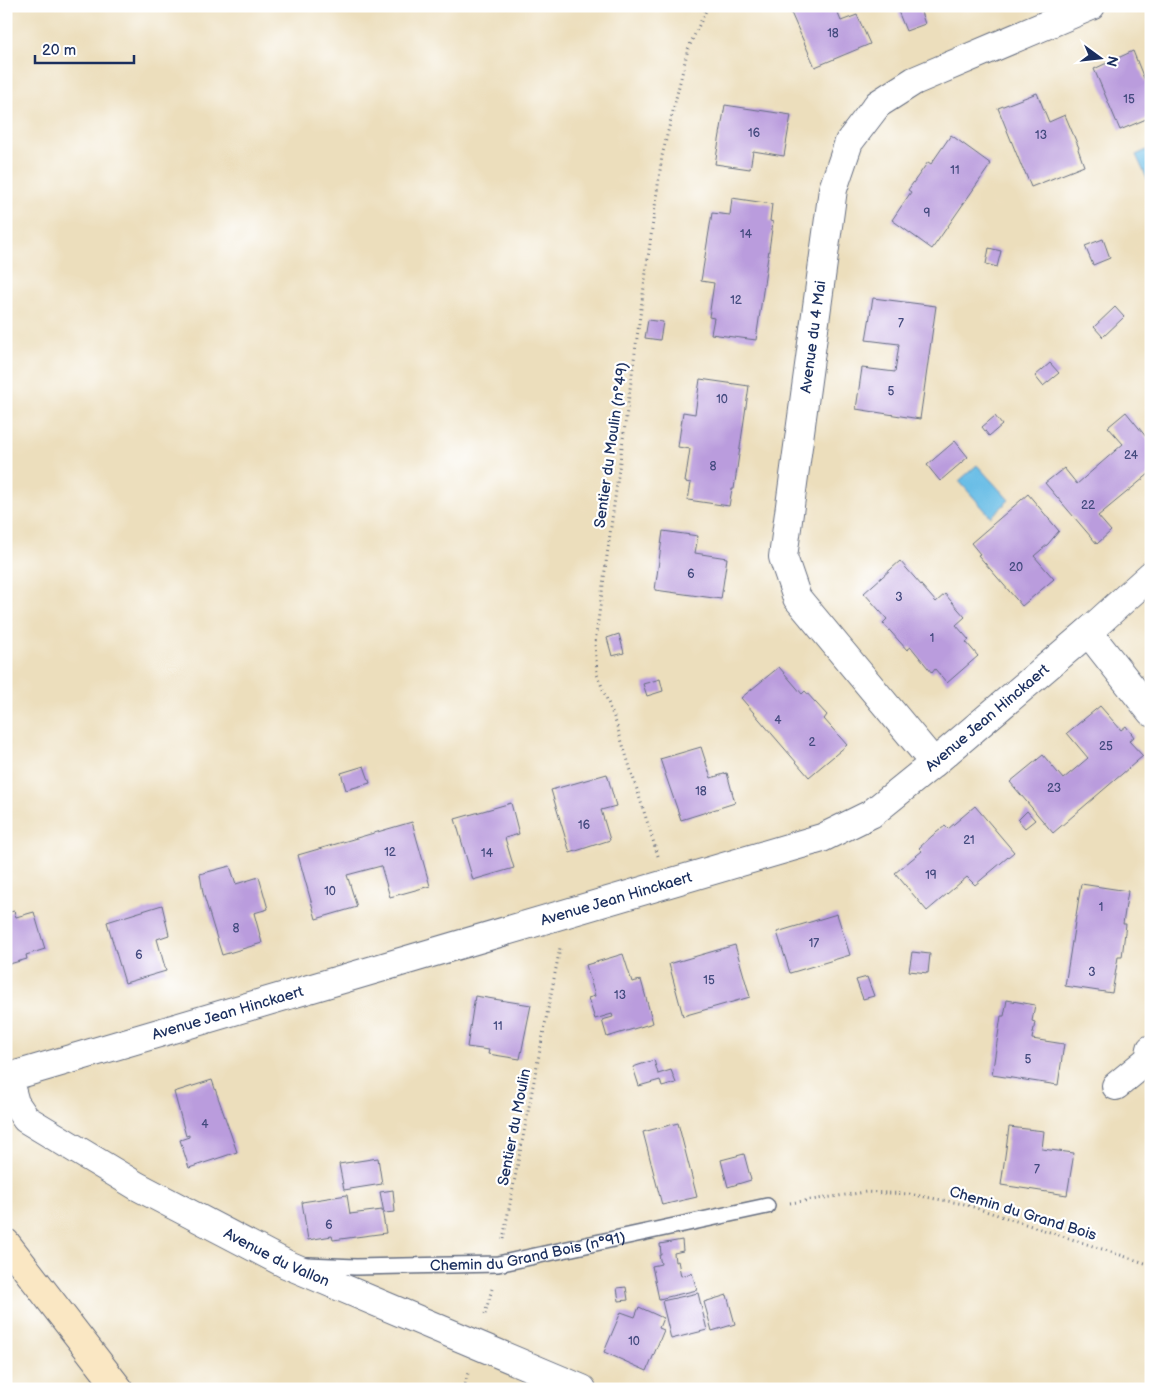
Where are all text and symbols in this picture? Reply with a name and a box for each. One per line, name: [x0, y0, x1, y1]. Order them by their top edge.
house number: 18: [827, 26, 839, 41]
scale bar: [35, 32, 134, 64]
north arrow: [1074, 32, 1124, 82]
text: 20 m: [42, 41, 76, 60]
text: N: [1103, 54, 1122, 69]
house number: 15: [1123, 92, 1135, 107]
house number: 16: [748, 126, 760, 141]
house number: 13: [1035, 128, 1047, 143]
house number: 11: [950, 163, 960, 178]
house number: 9: [924, 206, 931, 221]
house number: 14: [740, 227, 753, 242]
street label: Avenue du 4 Mai: [796, 279, 830, 394]
house number: 12: [730, 293, 742, 308]
house number: 7: [898, 316, 904, 331]
street label: Sentier du Moulin (n°49): [590, 361, 633, 529]
house number: 5: [888, 384, 895, 399]
house number: 10: [716, 392, 728, 407]
house number: 24: [1124, 448, 1139, 463]
house number: 8: [710, 459, 717, 474]
house number: 22: [1081, 498, 1095, 513]
house number: 20: [1009, 560, 1023, 575]
house number: 6: [687, 567, 695, 582]
house number: 3: [895, 590, 903, 605]
house number: 1: [930, 631, 934, 646]
street label: Avenue Jean Hinckaert: [922, 660, 1054, 776]
house number: 4: [774, 713, 782, 728]
house number: 2: [808, 735, 816, 750]
house number: 25: [1099, 739, 1113, 754]
house number: 23: [1047, 781, 1061, 796]
house number: 18: [695, 784, 707, 799]
house number: 16: [578, 818, 590, 833]
house number: 21: [963, 833, 975, 848]
house number: 12: [384, 845, 396, 860]
house number: 14: [481, 846, 494, 861]
street label: Avenue Jean Hinckaert: [538, 868, 695, 930]
house number: 19: [925, 868, 937, 883]
house number: 10: [324, 884, 336, 899]
house number: 1: [1099, 900, 1103, 915]
house number: 8: [233, 921, 240, 936]
house number: 17: [809, 936, 819, 951]
house number: 6: [135, 948, 143, 963]
house number: 3: [1088, 965, 1096, 980]
house number: 15: [703, 973, 715, 988]
street label: Avenue Jean Hinckaert: [150, 982, 306, 1045]
house number: 13: [614, 988, 626, 1003]
house number: 11: [493, 1019, 503, 1034]
house number: 5: [1025, 1052, 1032, 1067]
street label: Sentier du Moulin: [494, 1067, 535, 1187]
house number: 4: [201, 1117, 209, 1132]
house number: 7: [1034, 1162, 1040, 1177]
street label: Chemin du Grand Bois: [947, 1182, 1099, 1245]
house number: 6: [325, 1218, 333, 1233]
street label: Avenue du Vallon: [220, 1224, 332, 1291]
street label: Chemin du Grand Bois (n°91): [430, 1228, 627, 1275]
house number: 10: [628, 1334, 640, 1349]

